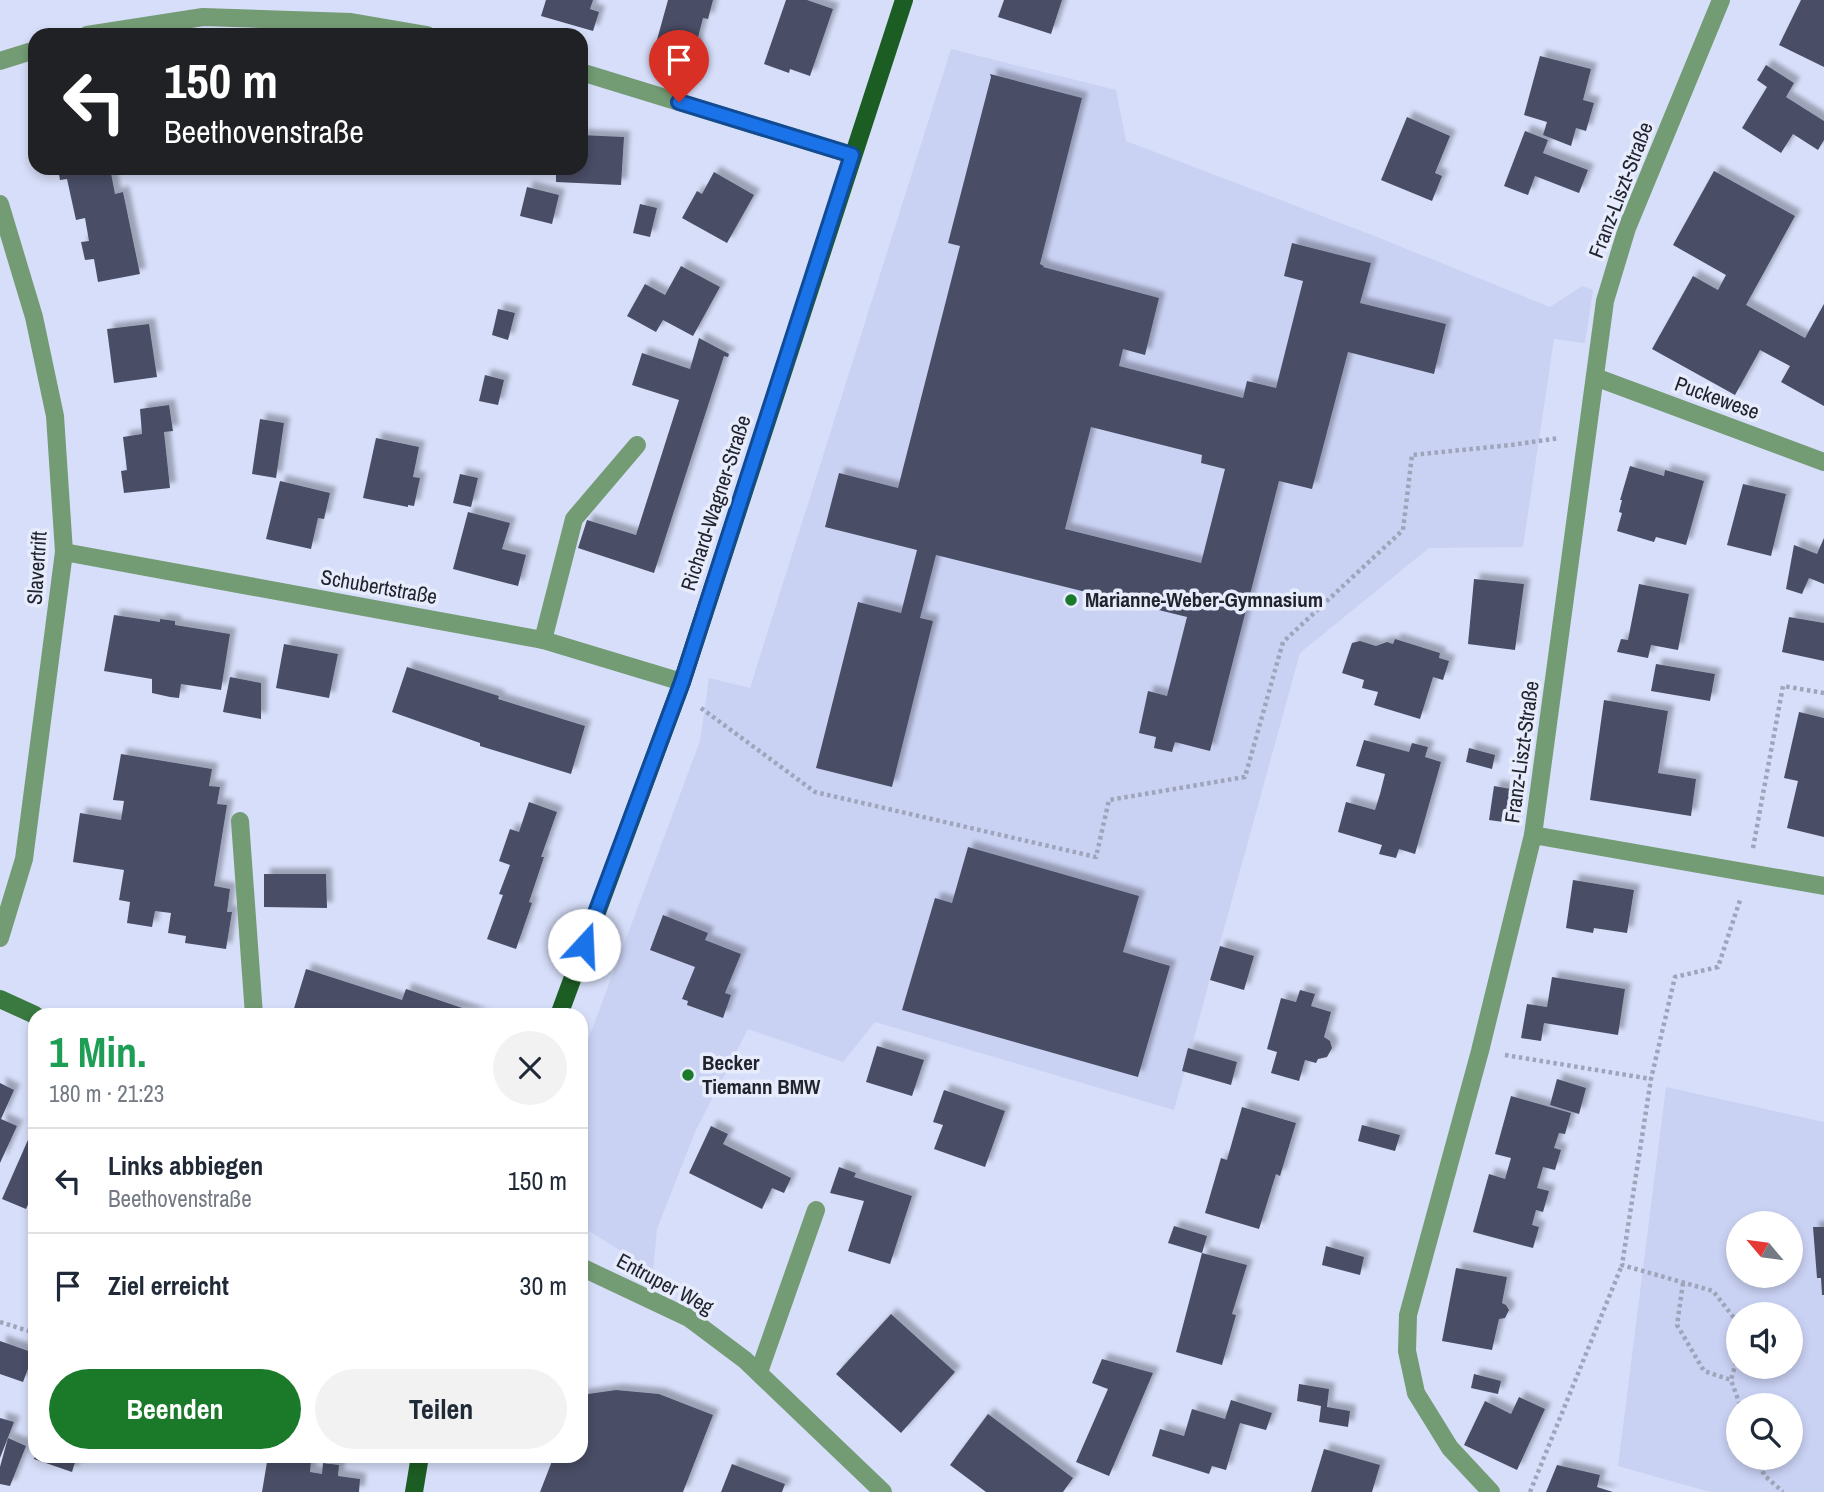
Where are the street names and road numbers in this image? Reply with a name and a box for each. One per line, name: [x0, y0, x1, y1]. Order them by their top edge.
street label: Franz-Liszt-Straße: [1581, 118, 1660, 262]
street label: Puckewese: [1671, 369, 1764, 426]
street label: Richard-Wagner-Straße: [673, 411, 758, 594]
street label: Slavertrift: [19, 530, 54, 606]
street label: Schubertstraße: [319, 562, 440, 611]
street label: Franz-Liszt-Straße: [1497, 679, 1546, 825]
street label: Entruper Weg: [612, 1246, 719, 1321]

